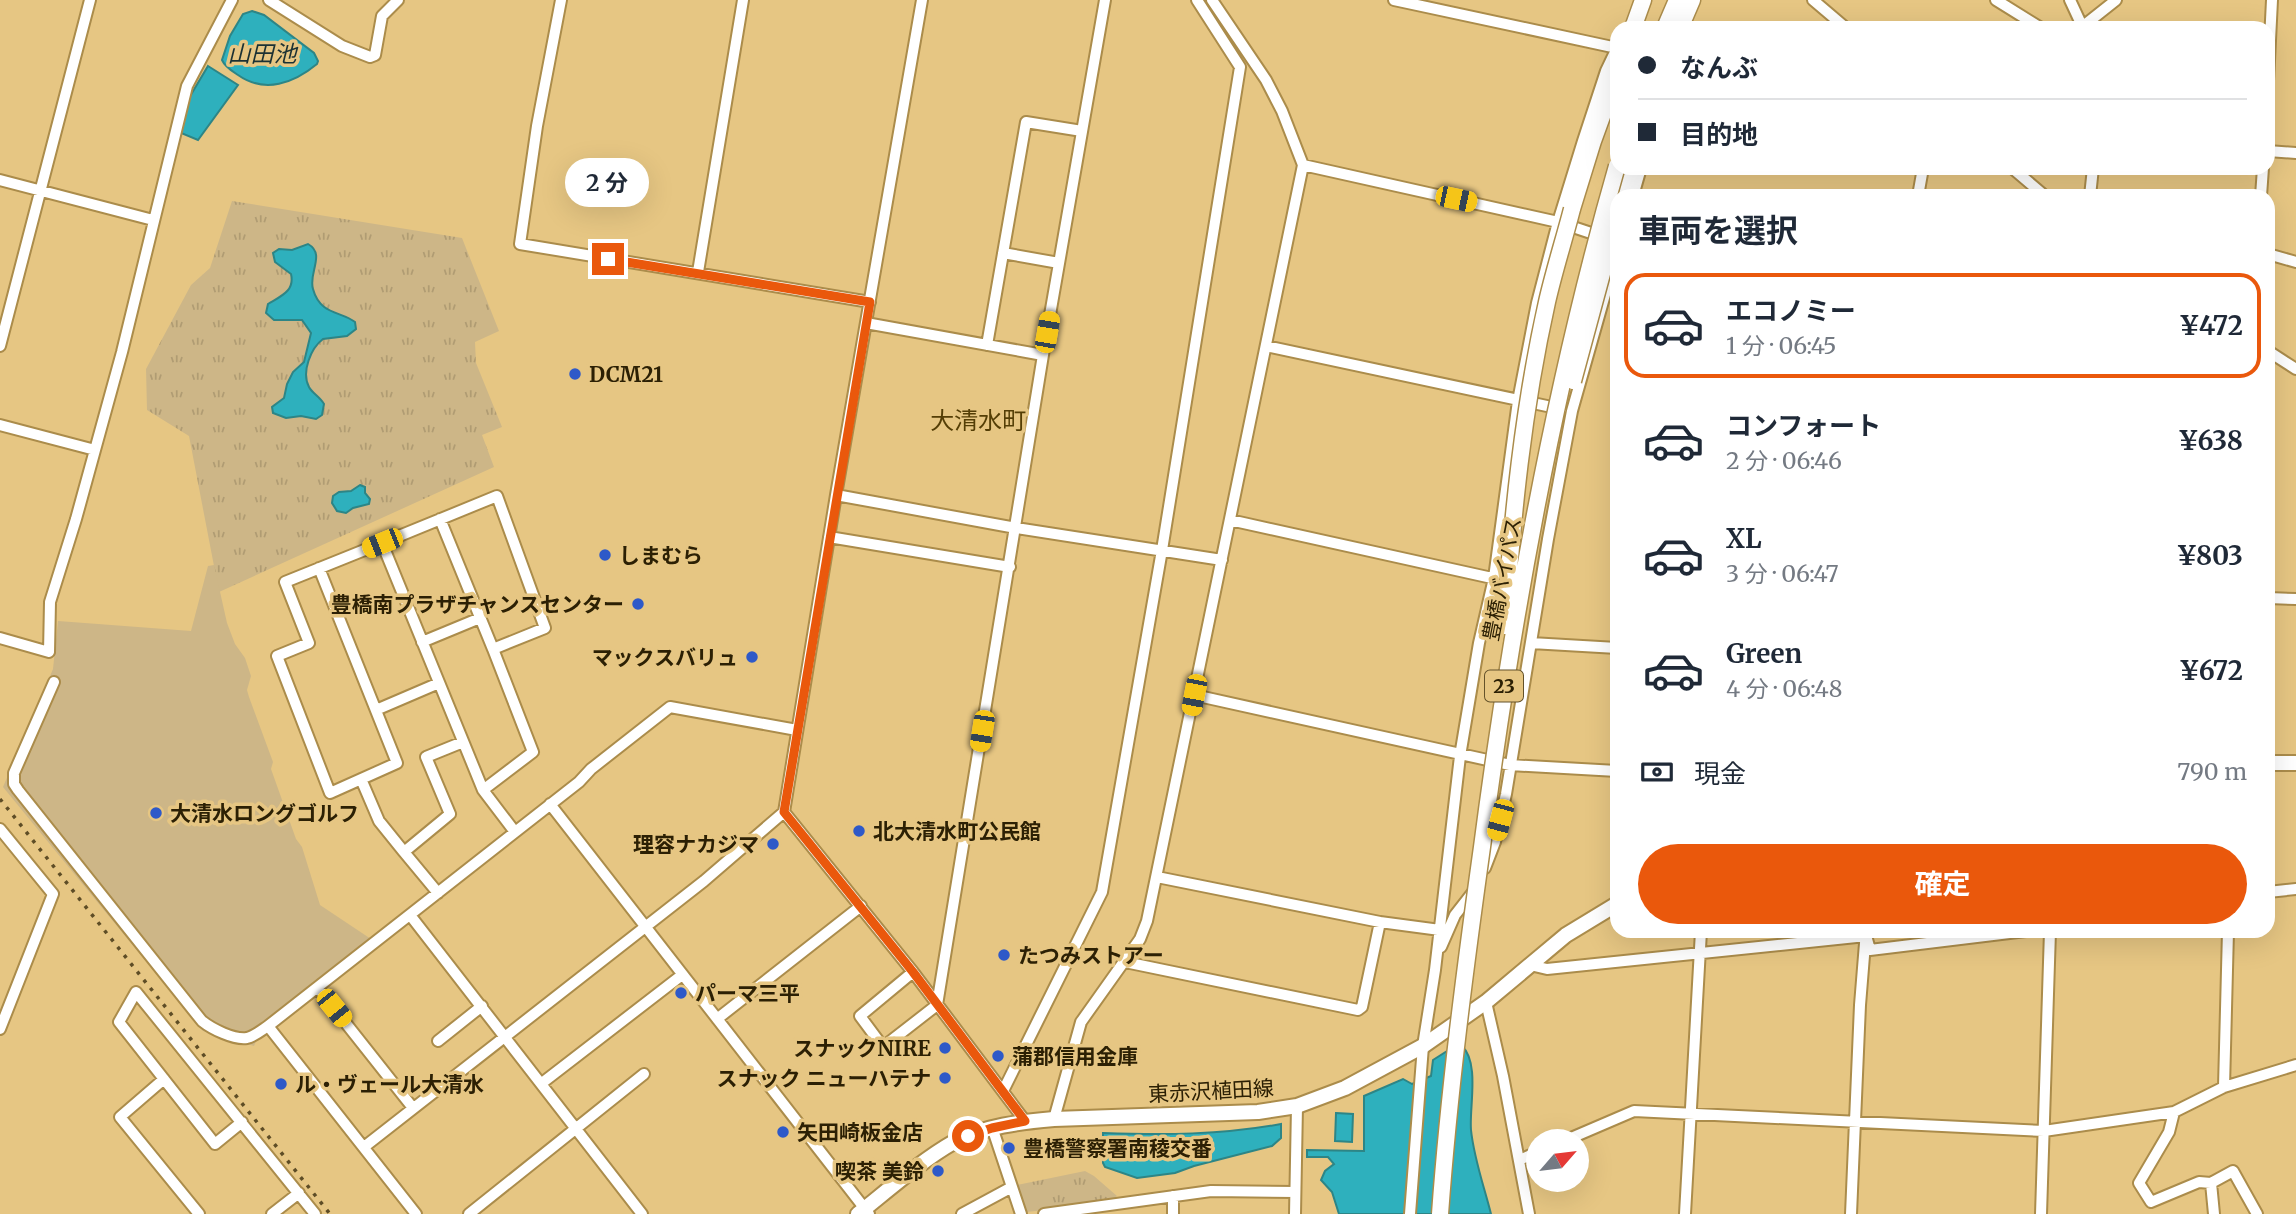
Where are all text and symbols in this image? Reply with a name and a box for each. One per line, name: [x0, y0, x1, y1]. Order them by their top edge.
water label: 山田池: [228, 39, 299, 68]
text: なんぶ: [1680, 51, 1758, 84]
text: 目的地: [1680, 118, 1758, 151]
callout: 2 分: [566, 158, 650, 206]
text: 2 分: [586, 168, 628, 197]
car: [1434, 184, 1479, 214]
text: 車両を選択: [1638, 211, 1798, 251]
route end: [592, 243, 624, 275]
icon: car: [1642, 294, 1705, 357]
text: エコノミー: [1726, 294, 1856, 327]
car: [1034, 309, 1061, 355]
text: ¥472: [2179, 309, 2243, 342]
text: 1 分 · 06:45: [1726, 331, 1836, 360]
place label: DCM21: [589, 361, 663, 388]
marker: DCM21: [567, 366, 583, 382]
district label: 大清水町: [930, 405, 1026, 436]
icon: car: [1642, 409, 1705, 472]
text: コンフォート: [1726, 409, 1881, 442]
text: ¥638: [2178, 424, 2243, 457]
text: 2 分 · 06:46: [1726, 446, 1842, 475]
street label: 豊橋バイパス: [1477, 515, 1527, 643]
text: XL: [1726, 522, 1762, 555]
icon: car: [1642, 524, 1705, 587]
car: [359, 525, 406, 561]
text: ¥803: [2176, 539, 2243, 572]
place label: しまむら: [619, 542, 703, 569]
marker: しまむら: [597, 547, 613, 563]
text: 3 分 · 06:47: [1726, 559, 1839, 588]
place label: 豊橋南プラザチャンスセンター: [331, 591, 624, 618]
marker: 豊橋南プラザチャンスセンター: [630, 596, 646, 612]
text: Green: [1726, 637, 1802, 670]
icon: car: [1642, 639, 1705, 702]
place label: マックスバリュ: [592, 644, 738, 671]
marker: マックスバリュ: [744, 649, 760, 665]
text: ¥672: [2179, 654, 2243, 687]
road number: 23: [1485, 670, 1523, 702]
car: [1180, 672, 1209, 718]
text: 4 分 · 06:48: [1726, 674, 1842, 703]
car: [969, 709, 996, 753]
icon: cash: [1638, 753, 1676, 791]
text: 現金: [1694, 757, 1746, 790]
text: 790 m: [2177, 757, 2247, 786]
car: [1485, 797, 1516, 843]
place label: 大清水ロングゴルフ: [170, 800, 359, 827]
marker: 大清水ロングゴルフ: [148, 805, 164, 821]
place label: 北大清水町公民館: [873, 818, 1041, 845]
marker: 北大清水町公民館: [851, 823, 867, 839]
place label: 理容ナカジマ: [633, 831, 759, 858]
marker: 理容ナカジマ: [765, 836, 781, 852]
button: 確定: [1638, 844, 2247, 924]
place label: たつみストアー: [1018, 942, 1164, 969]
marker: たつみストアー: [996, 947, 1012, 963]
place label: パーマ三平: [695, 980, 800, 1007]
car: [313, 985, 356, 1031]
marker: パーマ三平: [673, 985, 689, 1001]
place label: スナックNIRE: [793, 1035, 931, 1062]
marker: スナックNIRE: [937, 1040, 953, 1056]
place label: 蒲郡信用金庫: [1012, 1043, 1138, 1070]
marker: 蒲郡信用金庫: [990, 1048, 1006, 1064]
place label: スナック ニューハテナ: [716, 1065, 931, 1092]
marker: スナック ニューハテナ: [937, 1070, 953, 1086]
place label: ル・ヴェール大清水: [295, 1071, 484, 1098]
street label: 東赤沢植田線: [1147, 1074, 1275, 1108]
marker: ル・ヴェール大清水: [273, 1076, 289, 1092]
place label: 矢田崎板金店: [797, 1119, 923, 1146]
route start: [952, 1120, 984, 1152]
marker: 矢田崎板金店: [775, 1124, 791, 1140]
north arrow: [1526, 1129, 1589, 1192]
map controls: [1526, 1129, 1589, 1192]
place label: 豊橋警察署南稜交番: [1023, 1135, 1212, 1162]
marker: 豊橋警察署南稜交番: [1001, 1140, 1017, 1156]
place label: 喫茶 美鈴: [835, 1158, 924, 1185]
marker: 喫茶 美鈴: [930, 1163, 946, 1179]

